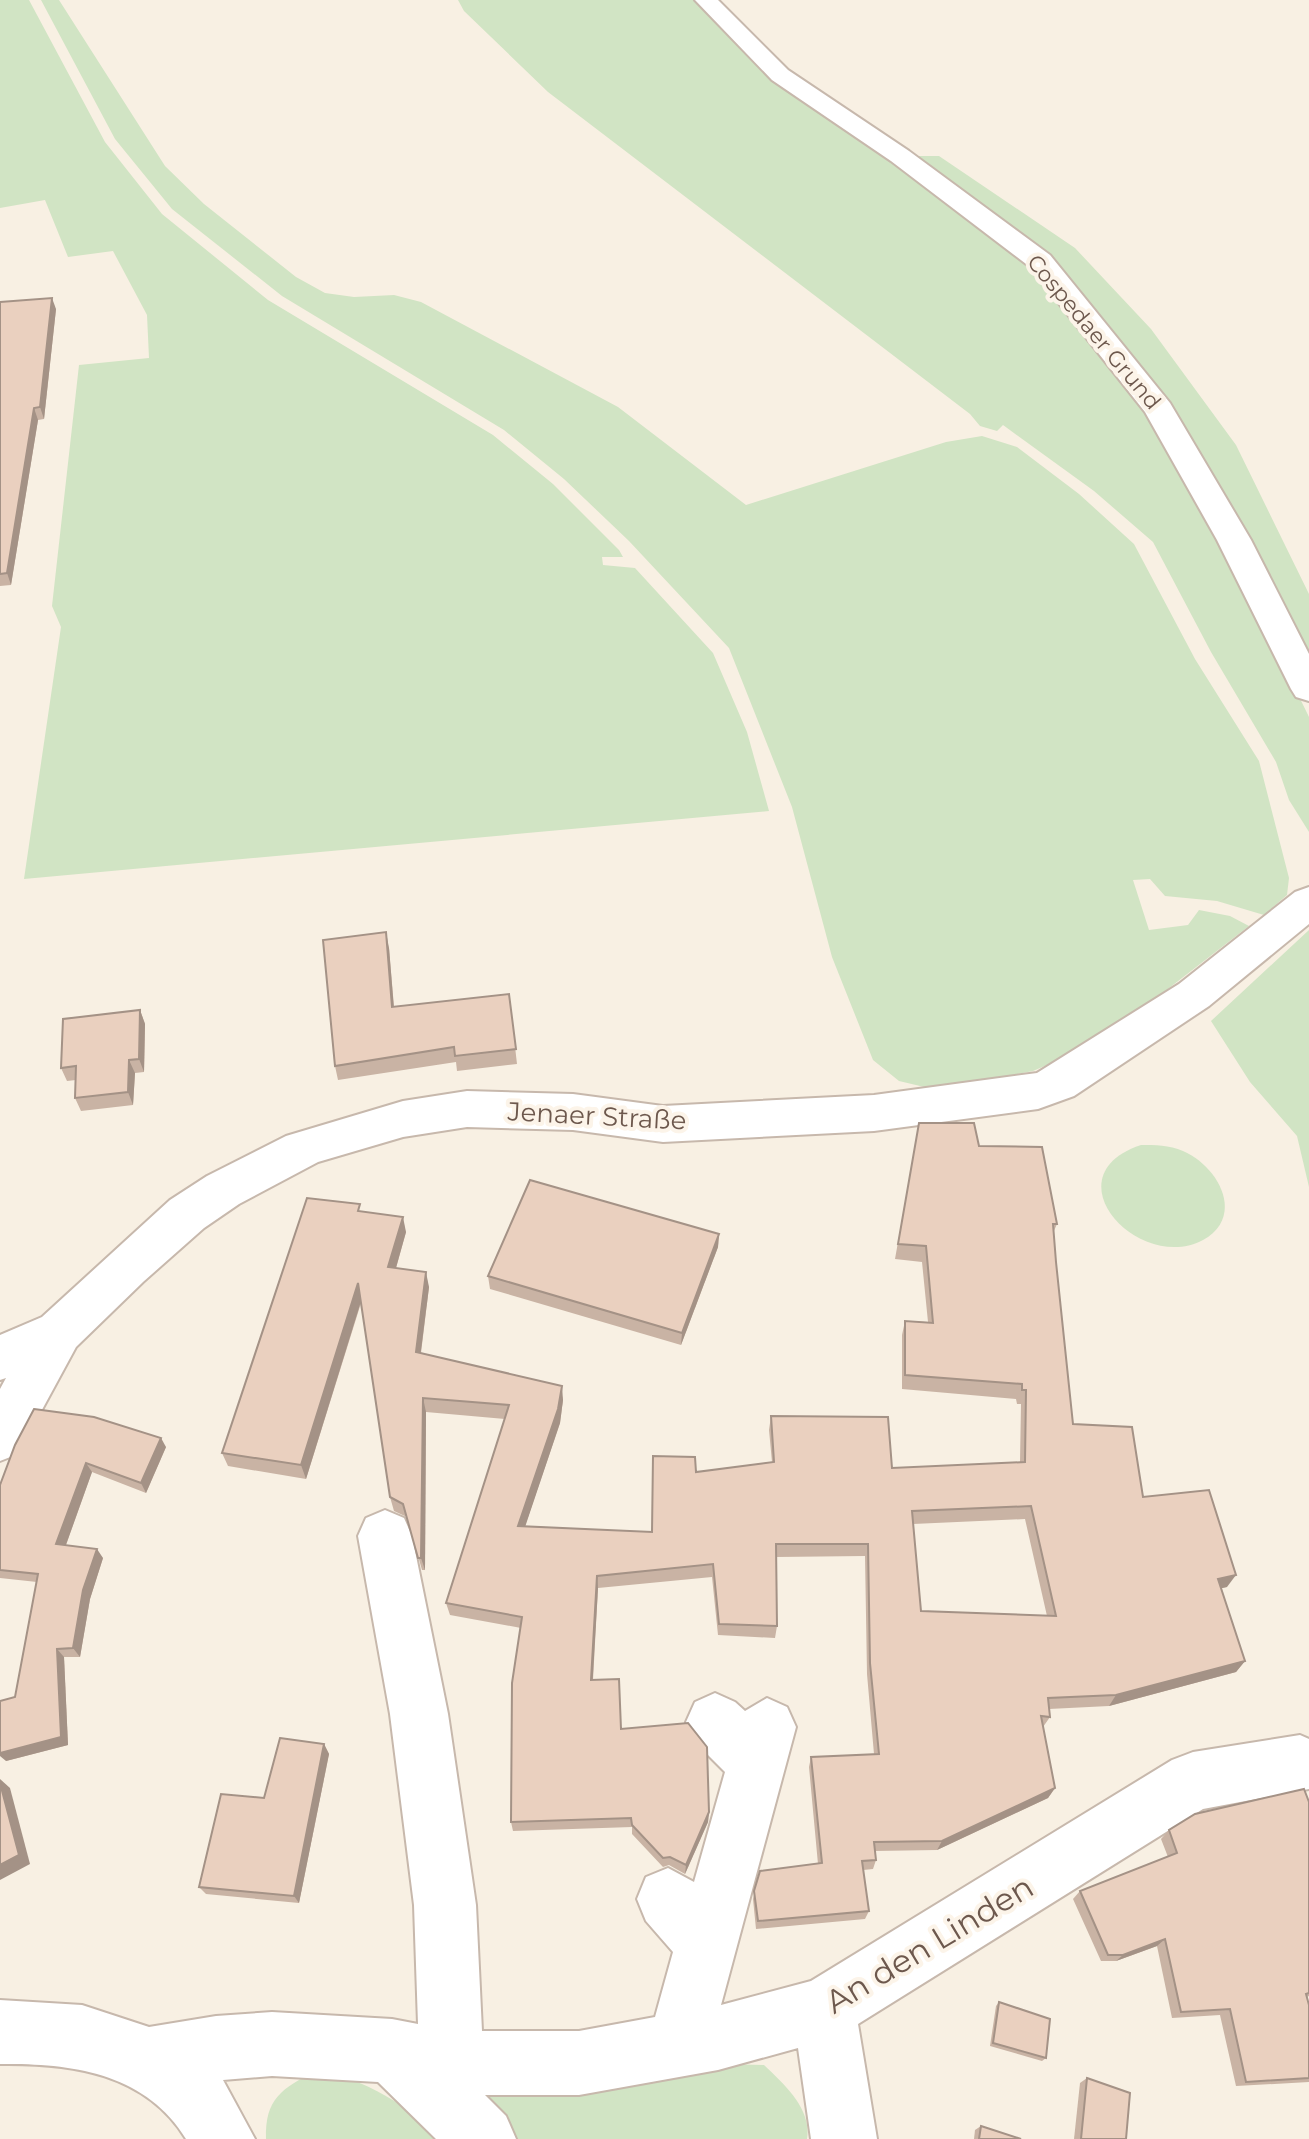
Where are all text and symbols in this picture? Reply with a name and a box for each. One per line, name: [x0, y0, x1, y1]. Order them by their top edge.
street label: Cospedaer Grund: [1021, 249, 1167, 415]
street label: Jenaer Straße: [506, 1095, 687, 1137]
street label: An den Linden: [818, 1867, 1040, 2021]

